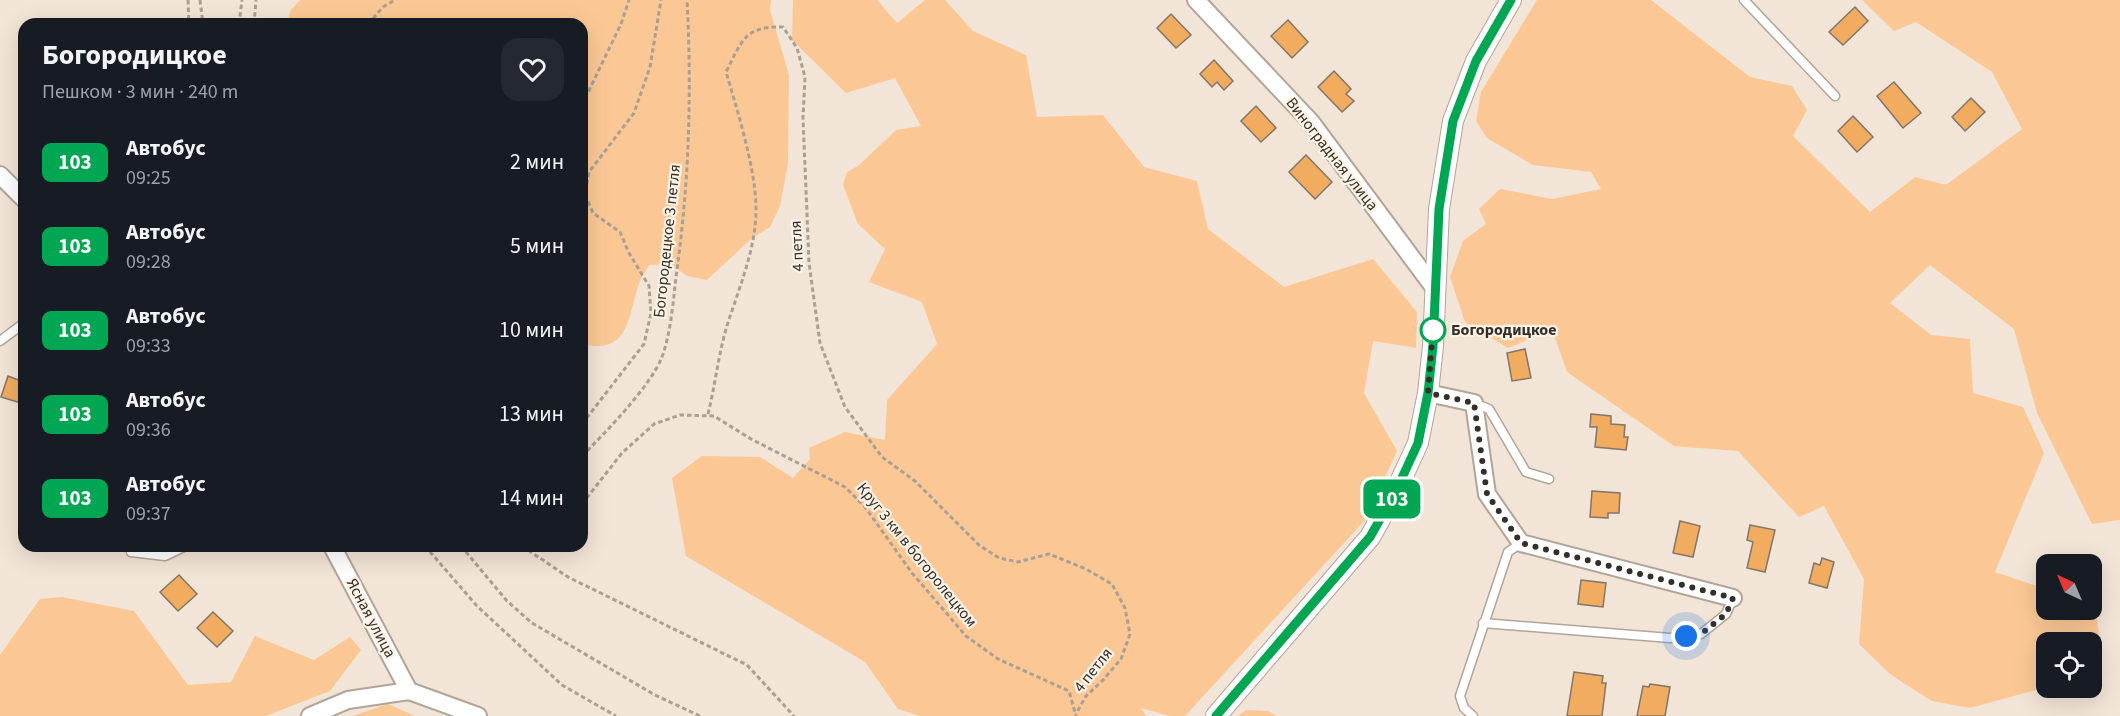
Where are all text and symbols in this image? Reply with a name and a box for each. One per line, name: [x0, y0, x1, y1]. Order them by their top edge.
text: Богородицкое: [42, 35, 227, 75]
button: heart: [501, 38, 564, 101]
text: Пешком · 3 мин · 240 m: [42, 78, 238, 106]
street label: Виноградная улица: [1281, 93, 1383, 215]
text: Автобус: [126, 132, 206, 164]
text: 2 мин: [510, 146, 564, 178]
text: 103: [58, 147, 92, 177]
street label: Богородецкое 3 петля: [648, 163, 686, 319]
text: 09:25: [126, 164, 171, 192]
text: Автобус: [126, 216, 206, 248]
street label: 4 петля: [785, 220, 809, 272]
text: 5 мин: [510, 230, 564, 262]
text: 103: [58, 231, 92, 261]
text: 09:28: [126, 248, 171, 276]
text: Автобус: [126, 300, 206, 332]
text: 10 мин: [499, 314, 564, 346]
text: 103: [58, 315, 92, 345]
marker: Богородицкое: [1420, 317, 1446, 343]
place label: Богородицкое: [1451, 319, 1557, 341]
text: 09:33: [126, 332, 171, 360]
text: Автобус: [126, 384, 206, 416]
text: 13 мин: [499, 398, 564, 430]
text: 103: [58, 399, 92, 429]
text: 09:36: [126, 416, 171, 444]
text: Автобус: [126, 468, 206, 500]
street label: Круг 3 км в богоролецком: [852, 478, 982, 632]
line badge: 103: [1358, 480, 1426, 518]
text: 14 мин: [499, 482, 564, 514]
text: 103: [58, 483, 92, 513]
text: 103: [1375, 484, 1409, 514]
text: 09:37: [126, 500, 171, 528]
north arrow: [2036, 554, 2102, 620]
map controls: [2036, 554, 2102, 698]
street label: Ясная улица: [341, 574, 401, 662]
your location: [1671, 621, 1701, 651]
button: locate: [2036, 632, 2102, 698]
street label: 4 петля: [1069, 643, 1117, 697]

